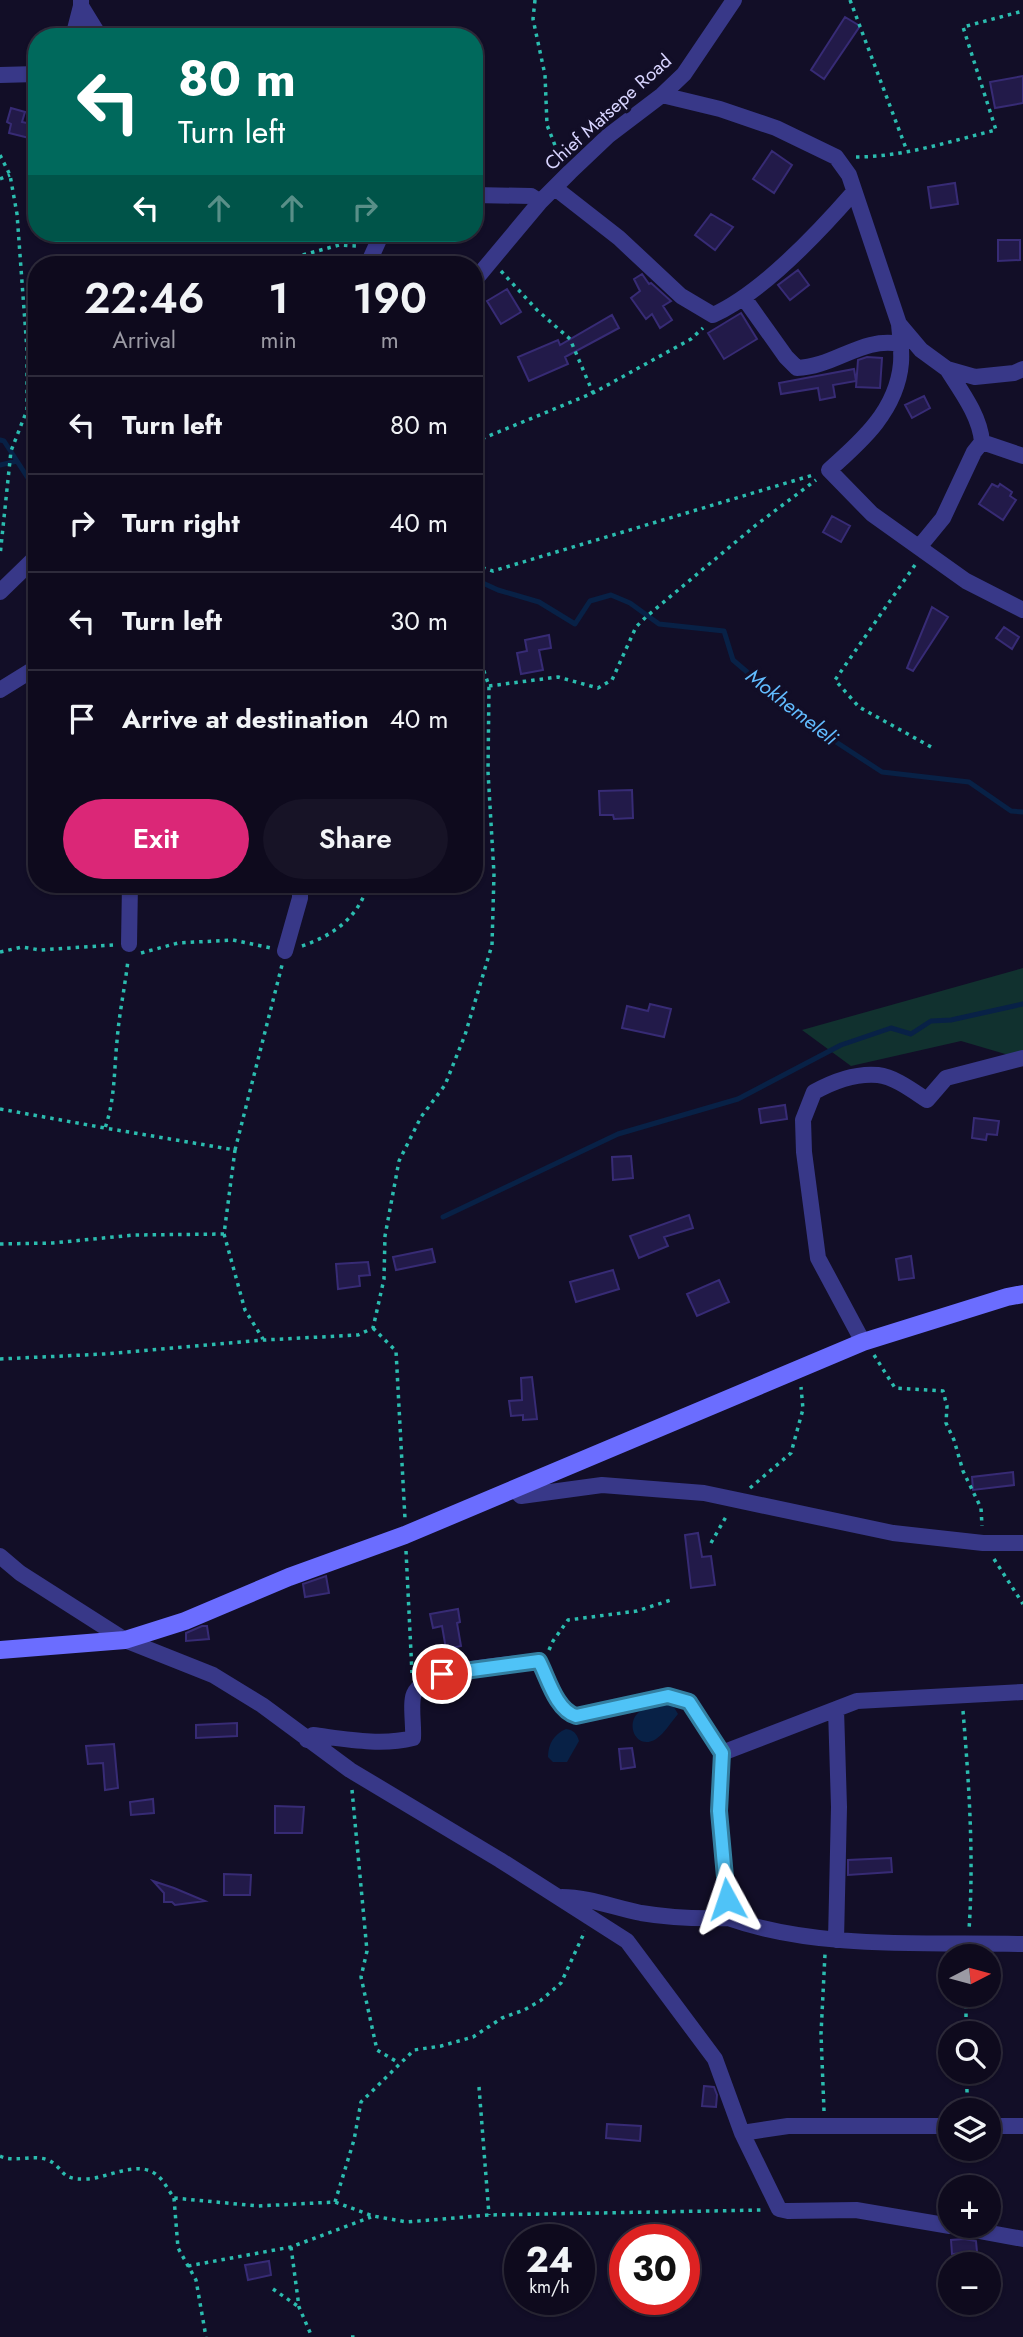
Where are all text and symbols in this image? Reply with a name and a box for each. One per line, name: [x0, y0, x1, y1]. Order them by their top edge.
text: 80 m: [178, 44, 296, 114]
street label: Chief Matsepe Road: [539, 48, 677, 176]
icon: left: [63, 56, 154, 147]
text: Turn left: [178, 109, 285, 155]
icon: left: [127, 189, 165, 227]
icon: ahead: [200, 189, 238, 227]
icon: ahead: [273, 189, 311, 227]
icon: right: [346, 189, 384, 227]
text: 22:46: [84, 268, 205, 329]
text: 1: [268, 268, 289, 329]
text: 190: [353, 268, 427, 329]
text: Arrival: [113, 323, 176, 357]
text: min: [261, 323, 297, 357]
text: m: [381, 323, 399, 357]
icon: left: [63, 406, 101, 444]
text: Turn left: [122, 406, 222, 444]
text: 80 m: [390, 406, 448, 444]
icon: right: [63, 504, 101, 542]
text: Turn right: [122, 504, 240, 542]
text: 40 m: [389, 504, 448, 542]
icon: left: [63, 602, 101, 640]
text: Turn left: [122, 602, 222, 640]
text: 30 m: [390, 602, 448, 640]
water label: Mokhemeleli: [740, 662, 845, 753]
icon: arrive: [63, 700, 101, 738]
text: Arrive at destination: [122, 700, 369, 738]
text: 40 m: [390, 700, 449, 738]
button: Exit: [63, 799, 249, 879]
button: Share: [263, 799, 448, 879]
pin: [412, 1644, 472, 1704]
icon: arrive: [423, 1655, 461, 1693]
position arrow: [690, 1862, 764, 1936]
north arrow: [938, 1944, 1001, 2007]
map controls: [938, 1944, 1001, 2315]
button: search: [938, 2021, 1001, 2084]
button: layers: [938, 2098, 1001, 2161]
button: +: [938, 2175, 1001, 2238]
speed limit sign: 30: [609, 2224, 700, 2315]
text: 24: [526, 2235, 573, 2285]
button: −: [938, 2252, 1001, 2315]
text: km/h: [529, 2274, 570, 2300]

